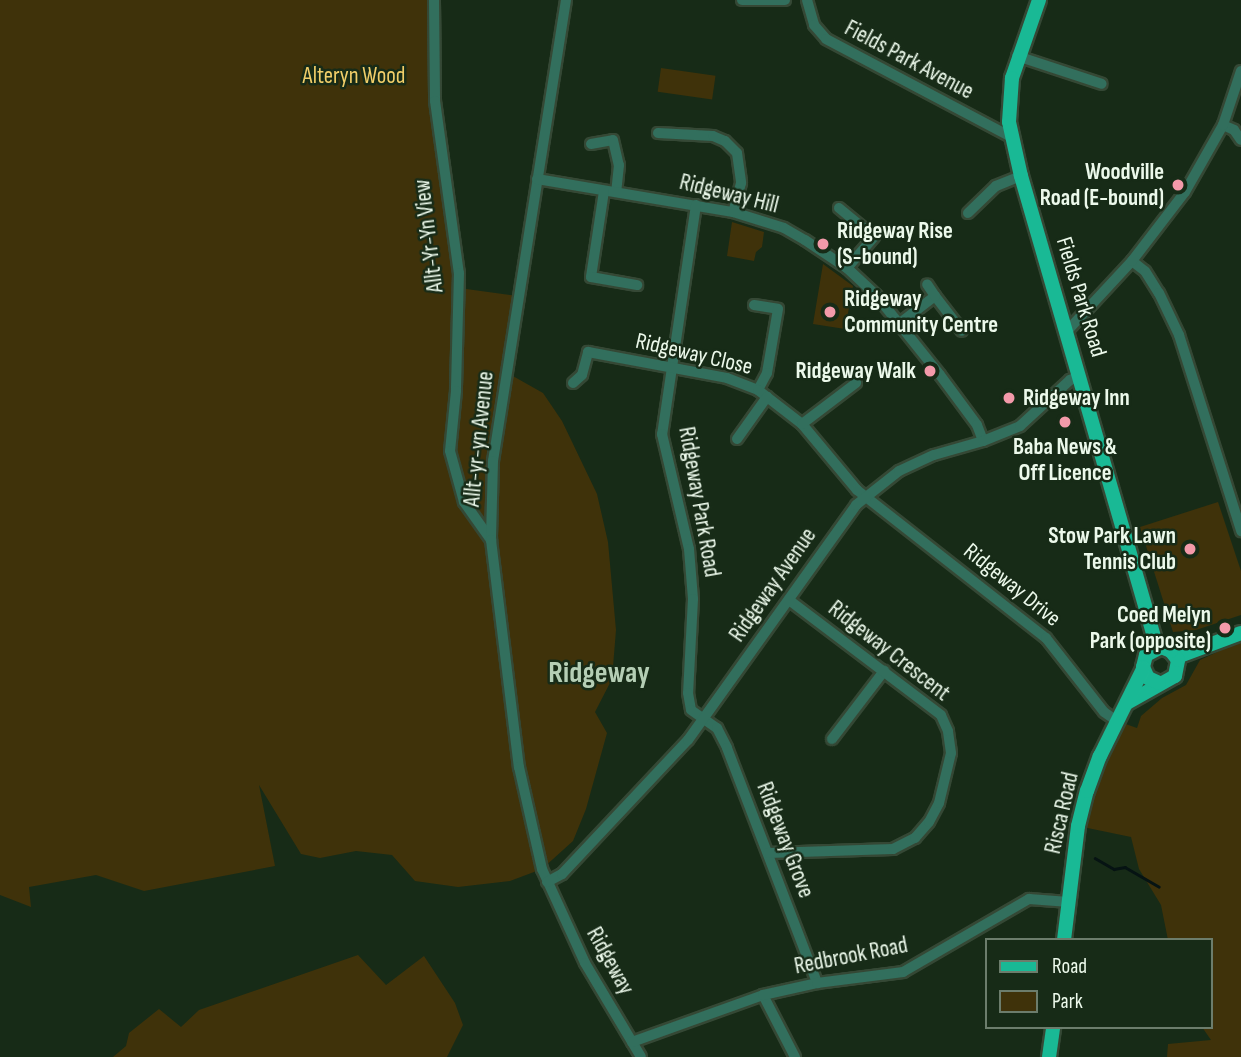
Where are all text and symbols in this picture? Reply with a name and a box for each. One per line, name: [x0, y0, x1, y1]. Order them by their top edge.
street label: Fields Park Avenue: [840, 15, 978, 105]
park label: Alteryn Wood: [303, 62, 405, 90]
place label: Woodville Road (E-bound): [1040, 158, 1164, 212]
street label: Ridgeway Hill: [677, 168, 781, 220]
marker: Woodville Road (E-bound): [1170, 177, 1186, 193]
street label: Allt-Yr-Yn View: [408, 178, 450, 294]
place label: Ridgeway Rise (S-bound): [837, 217, 953, 271]
street label: Fields Park Road: [1050, 234, 1112, 360]
marker: Ridgeway Rise (S-bound): [815, 236, 831, 252]
place label: Ridgeway Community Centre: [844, 285, 998, 339]
marker: Ridgeway Community Centre: [822, 304, 838, 320]
street label: Ridgeway Close: [633, 327, 755, 381]
place label: Ridgeway Walk: [796, 357, 916, 385]
marker: Ridgeway Walk: [922, 363, 938, 379]
street label: Allt-yr-yn Avenue: [458, 370, 500, 508]
place label: Ridgeway Inn: [1023, 384, 1130, 412]
marker: Ridgeway Inn: [1001, 390, 1017, 406]
marker: Baba News & Off Licence: [1057, 414, 1073, 430]
street label: Ridgeway Park Road: [672, 425, 726, 579]
place label: Baba News & Off Licence: [1013, 433, 1117, 487]
place label: Stow Park Lawn Tennis Club: [1048, 522, 1176, 576]
street label: Ridgeway Avenue: [724, 523, 822, 647]
street label: Ridgeway Drive: [958, 538, 1066, 632]
marker: Stow Park Lawn Tennis Club: [1182, 541, 1198, 557]
street label: Ridgeway Crescent: [823, 595, 955, 707]
place label: Coed Melyn Park (opposite): [1090, 601, 1211, 655]
marker: Coed Melyn Park (opposite): [1217, 620, 1233, 636]
district label: Ridgeway: [548, 655, 650, 691]
street label: Risca Road: [1039, 770, 1085, 856]
street label: Ridgeway Grove: [750, 778, 820, 902]
street label: Ridgeway: [580, 922, 640, 1000]
street label: Redbrook Road: [792, 931, 910, 981]
legend: [986, 938, 1213, 1029]
text: Road: [1052, 954, 1087, 979]
text: Park: [1052, 989, 1083, 1014]

